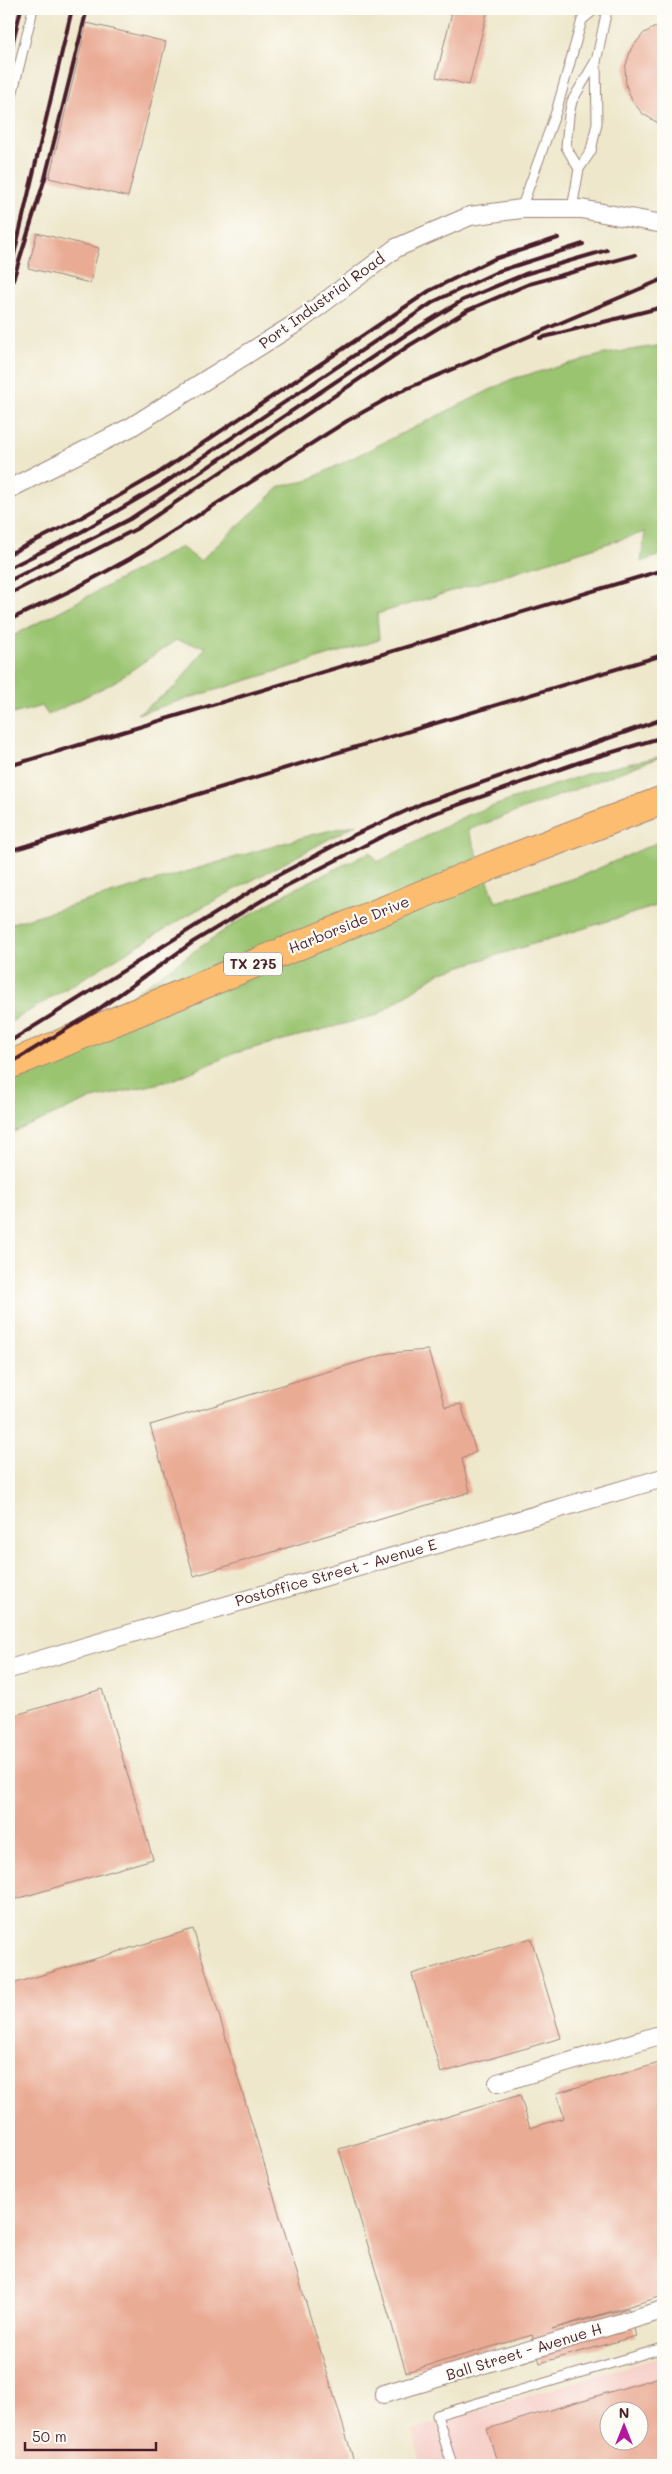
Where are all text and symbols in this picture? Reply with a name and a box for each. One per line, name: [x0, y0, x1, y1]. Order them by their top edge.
street label: Port Industrial Road: [255, 248, 388, 353]
street label: Harborside Drive: [285, 891, 412, 957]
road number: TX 275: [224, 952, 282, 976]
street label: Postoffice Street - Avenue E: [233, 1534, 439, 1610]
street label: Ball Street - Avenue H: [443, 2318, 604, 2384]
north arrow: [600, 2402, 650, 2452]
text: N: [619, 2403, 629, 2422]
scale bar: [25, 2419, 156, 2451]
text: 50 m: [32, 2426, 67, 2446]

